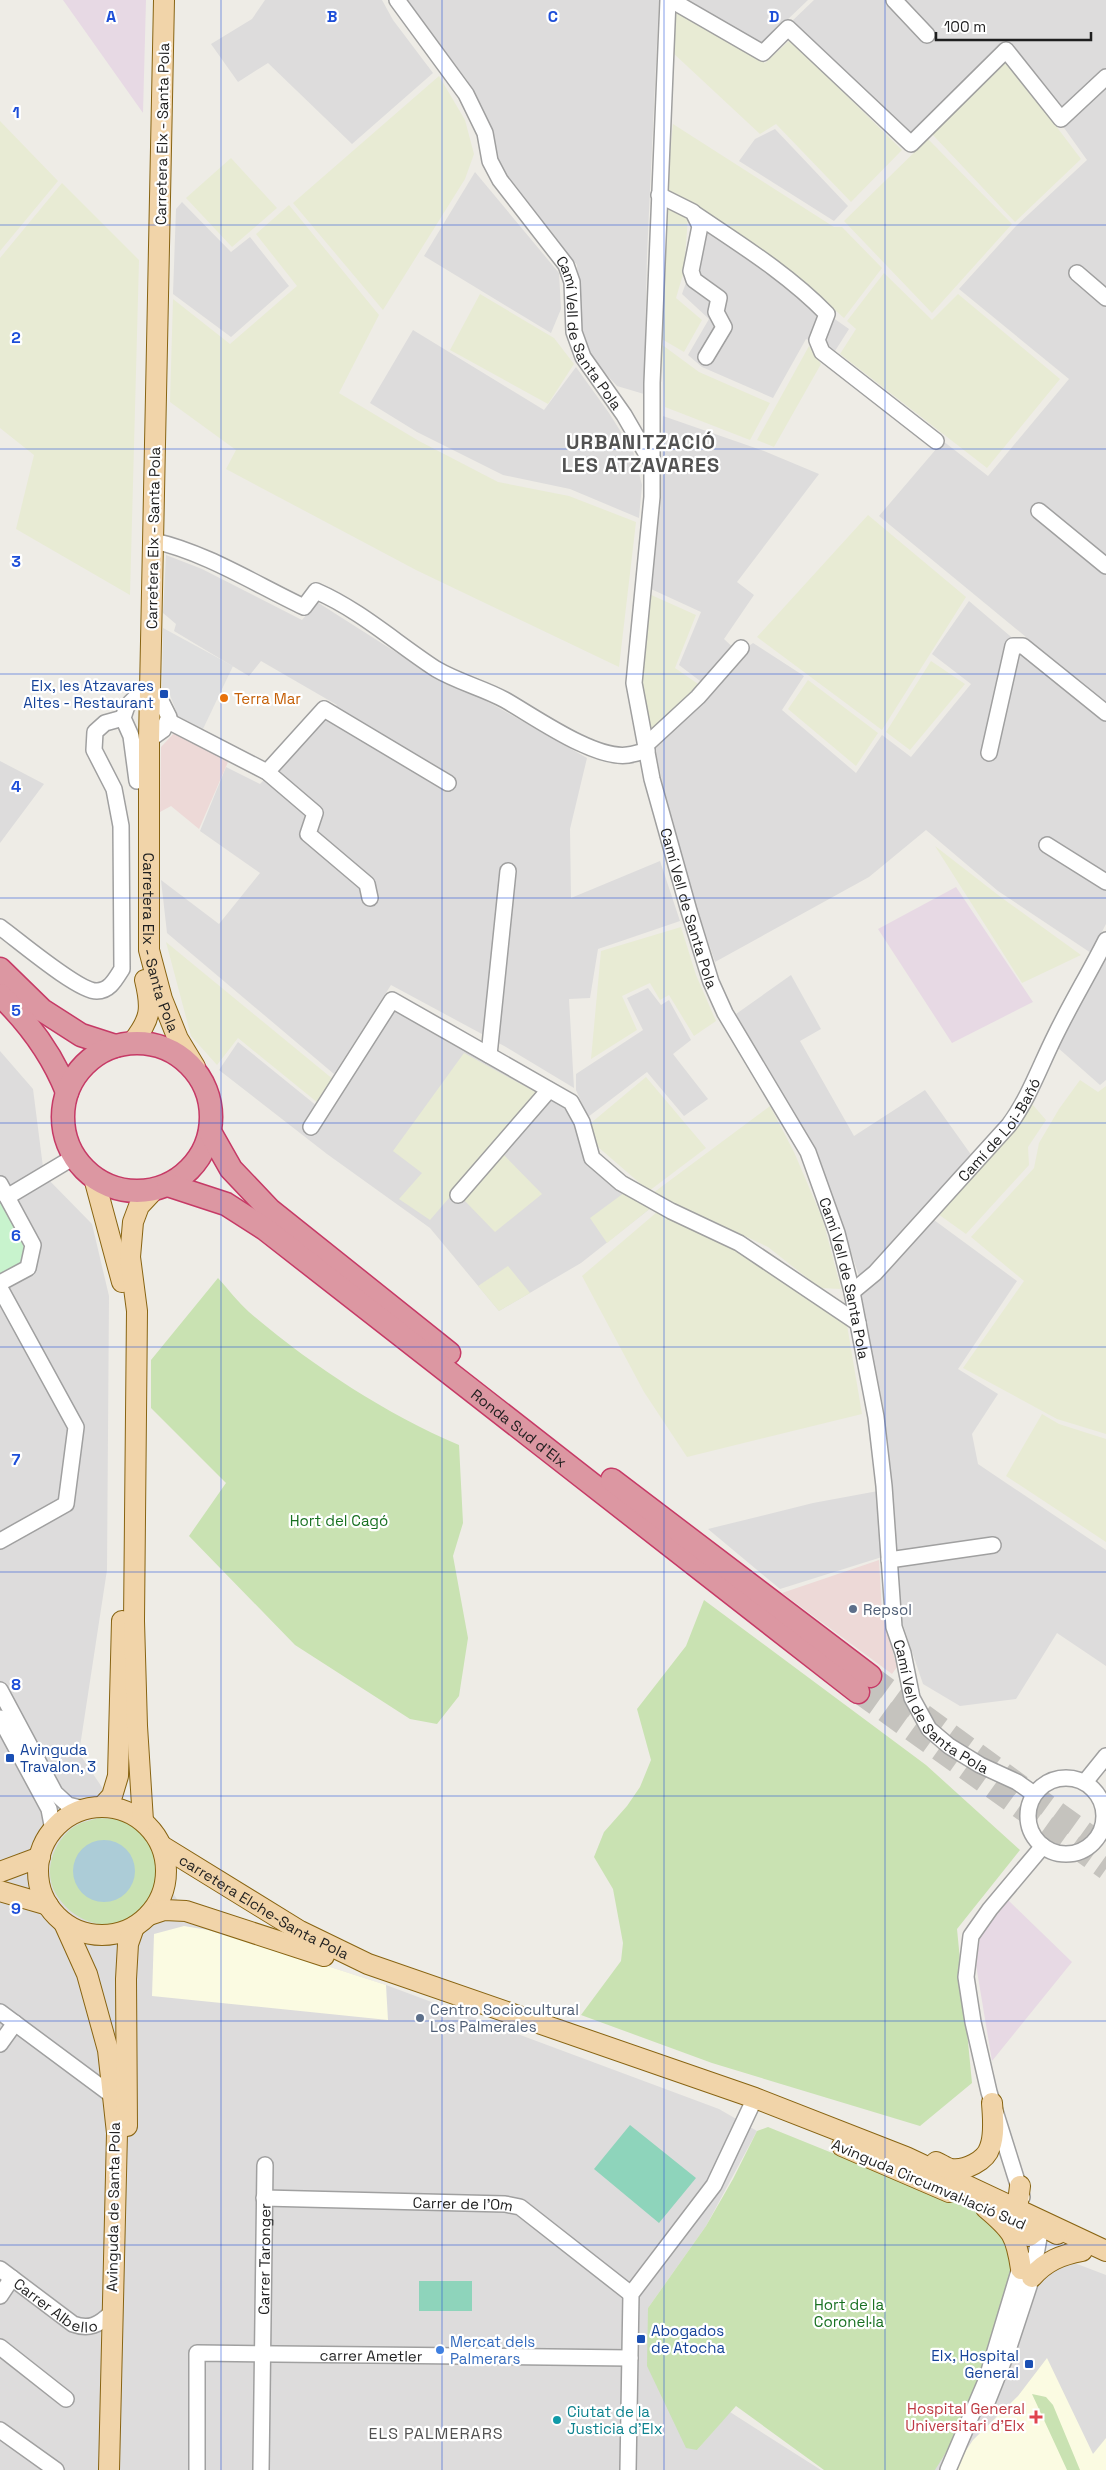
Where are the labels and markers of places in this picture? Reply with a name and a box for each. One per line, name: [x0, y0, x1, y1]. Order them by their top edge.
place label: Elx, les Atzavares Altes - Restaurant: [23, 676, 154, 712]
marker: Elx, les Atzavares Altes - Restaurant: [158, 688, 170, 700]
place label: Terra Mar: [234, 689, 301, 708]
marker: Terra Mar: [218, 692, 230, 704]
place label: Repsol: [863, 1600, 912, 1619]
marker: Repsol: [847, 1603, 859, 1615]
place label: Avinguda Travalon, 3: [20, 1740, 96, 1776]
marker: Avinguda Travalon, 3: [4, 1752, 16, 1764]
place label: Centro Sociocultural Los Palmerales: [430, 2000, 579, 2036]
marker: Centro Sociocultural Los Palmerales: [414, 2012, 426, 2024]
place label: Abogados de Atocha: [651, 2321, 725, 2357]
place label: Mercat dels Palmerars: [450, 2332, 535, 2368]
marker: Abogados de Atocha: [635, 2333, 647, 2345]
marker: Mercat dels Palmerars: [434, 2344, 446, 2356]
place label: Elx, Hospital General: [931, 2346, 1019, 2382]
marker: Elx, Hospital General: [1023, 2358, 1035, 2370]
place label: Hospital General Universitari d'Elx: [905, 2399, 1025, 2435]
place label: Ciutat de la Justicia d'Elx: [567, 2402, 663, 2438]
marker: Hospital General Universitari d'Elx: [1029, 2410, 1043, 2424]
marker: Ciutat de la Justicia d'Elx: [551, 2414, 563, 2426]

